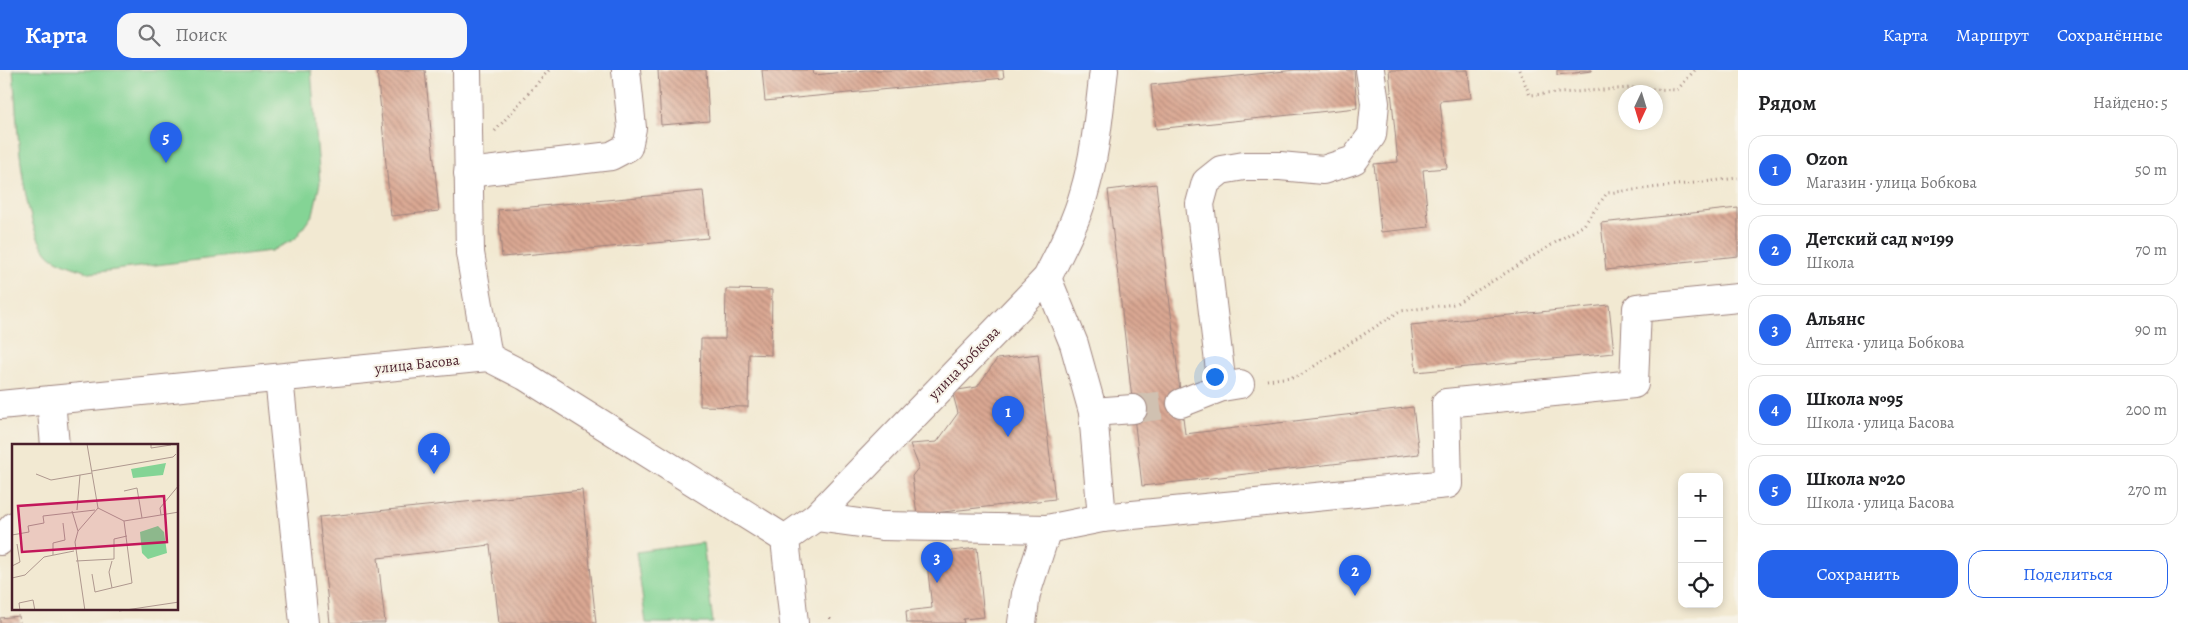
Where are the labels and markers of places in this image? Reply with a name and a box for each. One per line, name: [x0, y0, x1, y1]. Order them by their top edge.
pin: 5: [150, 122, 182, 163]
pin: 1: [992, 396, 1024, 437]
pin: 4: [418, 433, 450, 474]
pin: 3: [921, 542, 953, 583]
pin: 2: [1339, 555, 1371, 596]

